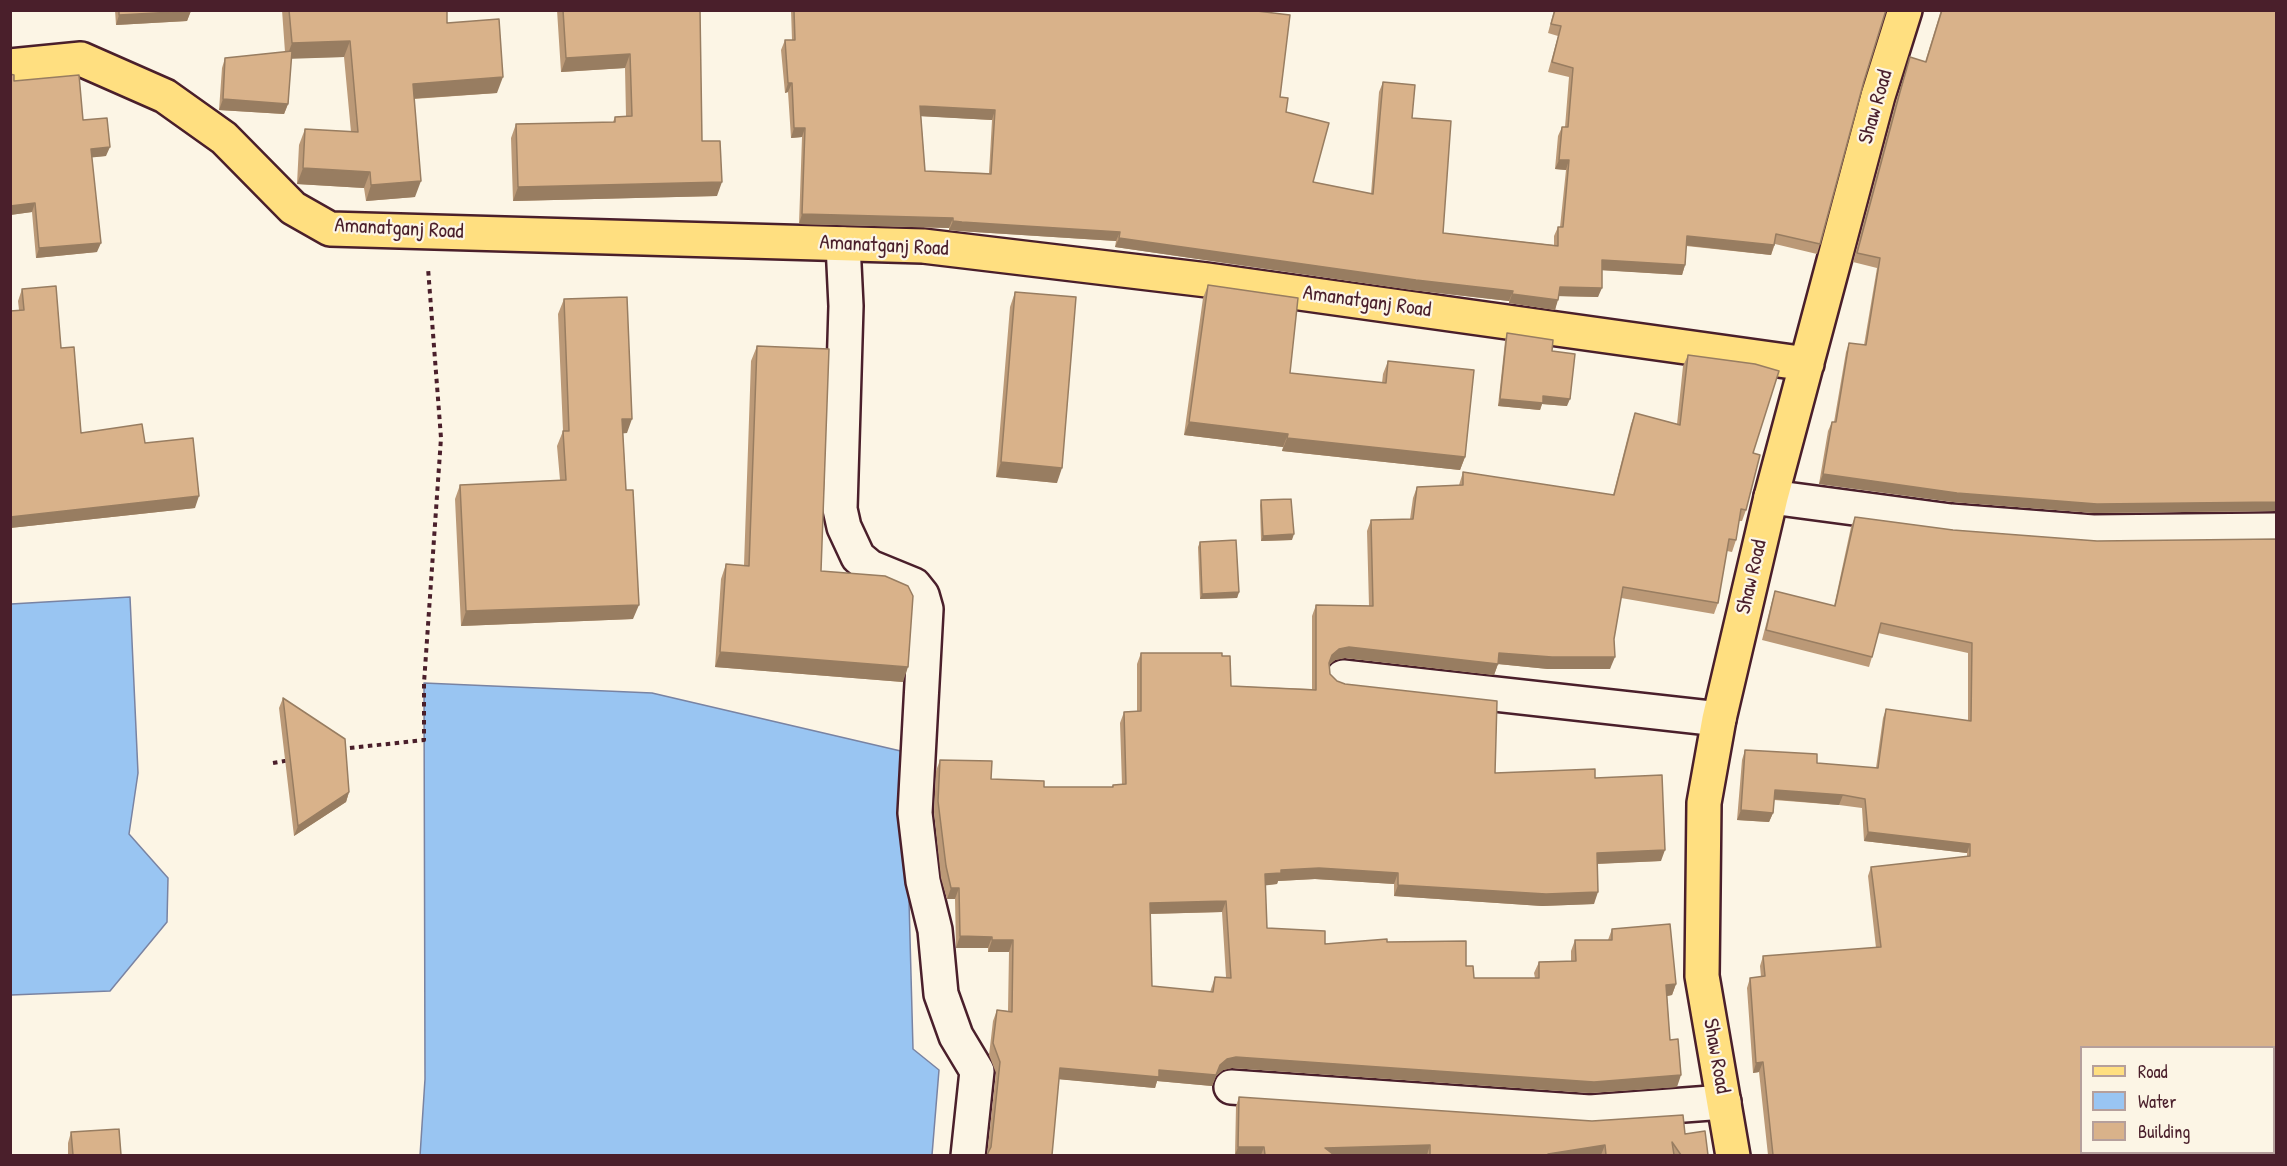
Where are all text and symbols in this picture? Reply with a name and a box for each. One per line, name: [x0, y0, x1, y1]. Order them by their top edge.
street label: Shaw Road: [1853, 67, 1899, 147]
street label: Amanatganj Road: [334, 213, 464, 245]
street label: Amanatganj Road: [819, 230, 949, 262]
street label: Amanatganj Road: [1301, 281, 1433, 323]
street label: Shaw Road: [1731, 537, 1773, 617]
street label: Shaw Road: [1697, 1017, 1735, 1095]
legend: [2080, 1046, 2275, 1154]
text: Road: [2138, 1059, 2168, 1084]
text: Water: [2138, 1089, 2176, 1114]
text: Building: [2138, 1119, 2190, 1144]

